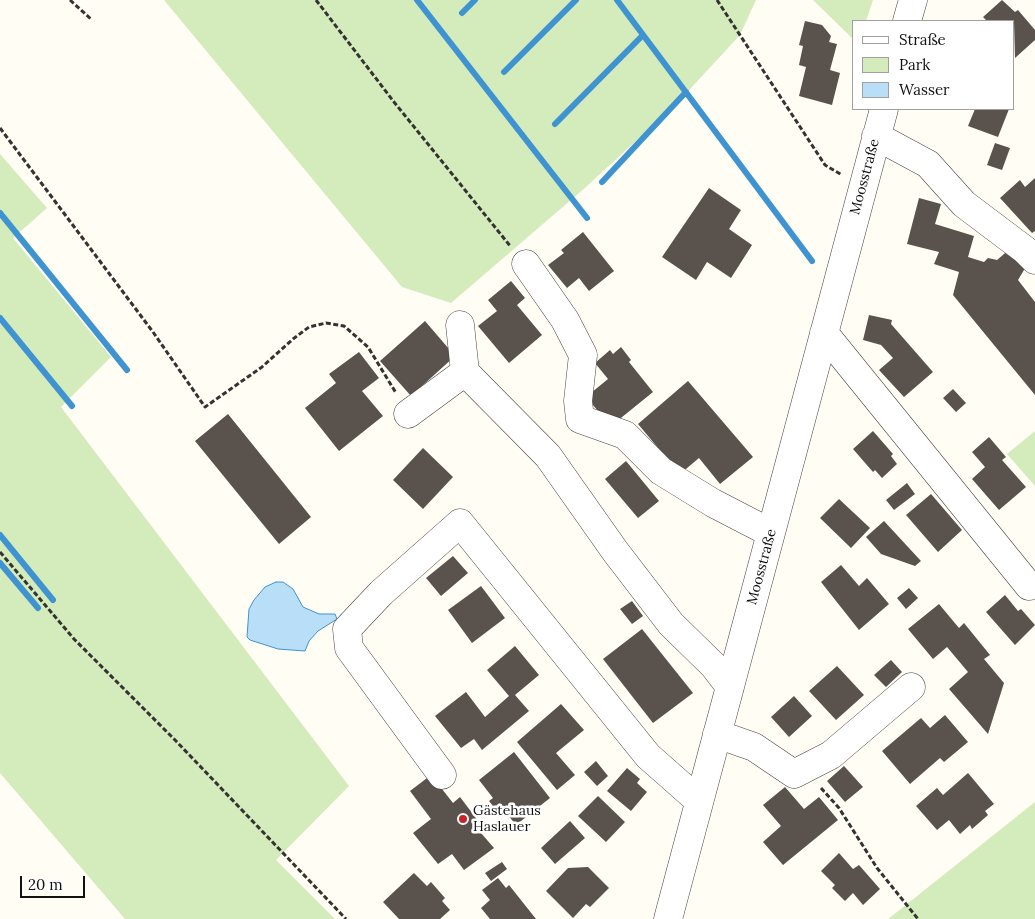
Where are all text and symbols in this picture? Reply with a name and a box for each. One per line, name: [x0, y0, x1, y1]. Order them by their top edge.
legend: [852, 20, 1015, 110]
text: Straße: [899, 30, 946, 49]
text: Park: [899, 55, 930, 74]
text: Wasser: [899, 80, 950, 99]
street label: Moosstraße: [847, 137, 883, 217]
street label: Moosstraße: [744, 527, 780, 607]
place label: Gästehaus Haslauer: [473, 803, 541, 836]
marker: Gästehaus Haslauer: [457, 813, 469, 825]
scale bar: [22, 866, 88, 898]
text: 20 m: [28, 875, 63, 894]

